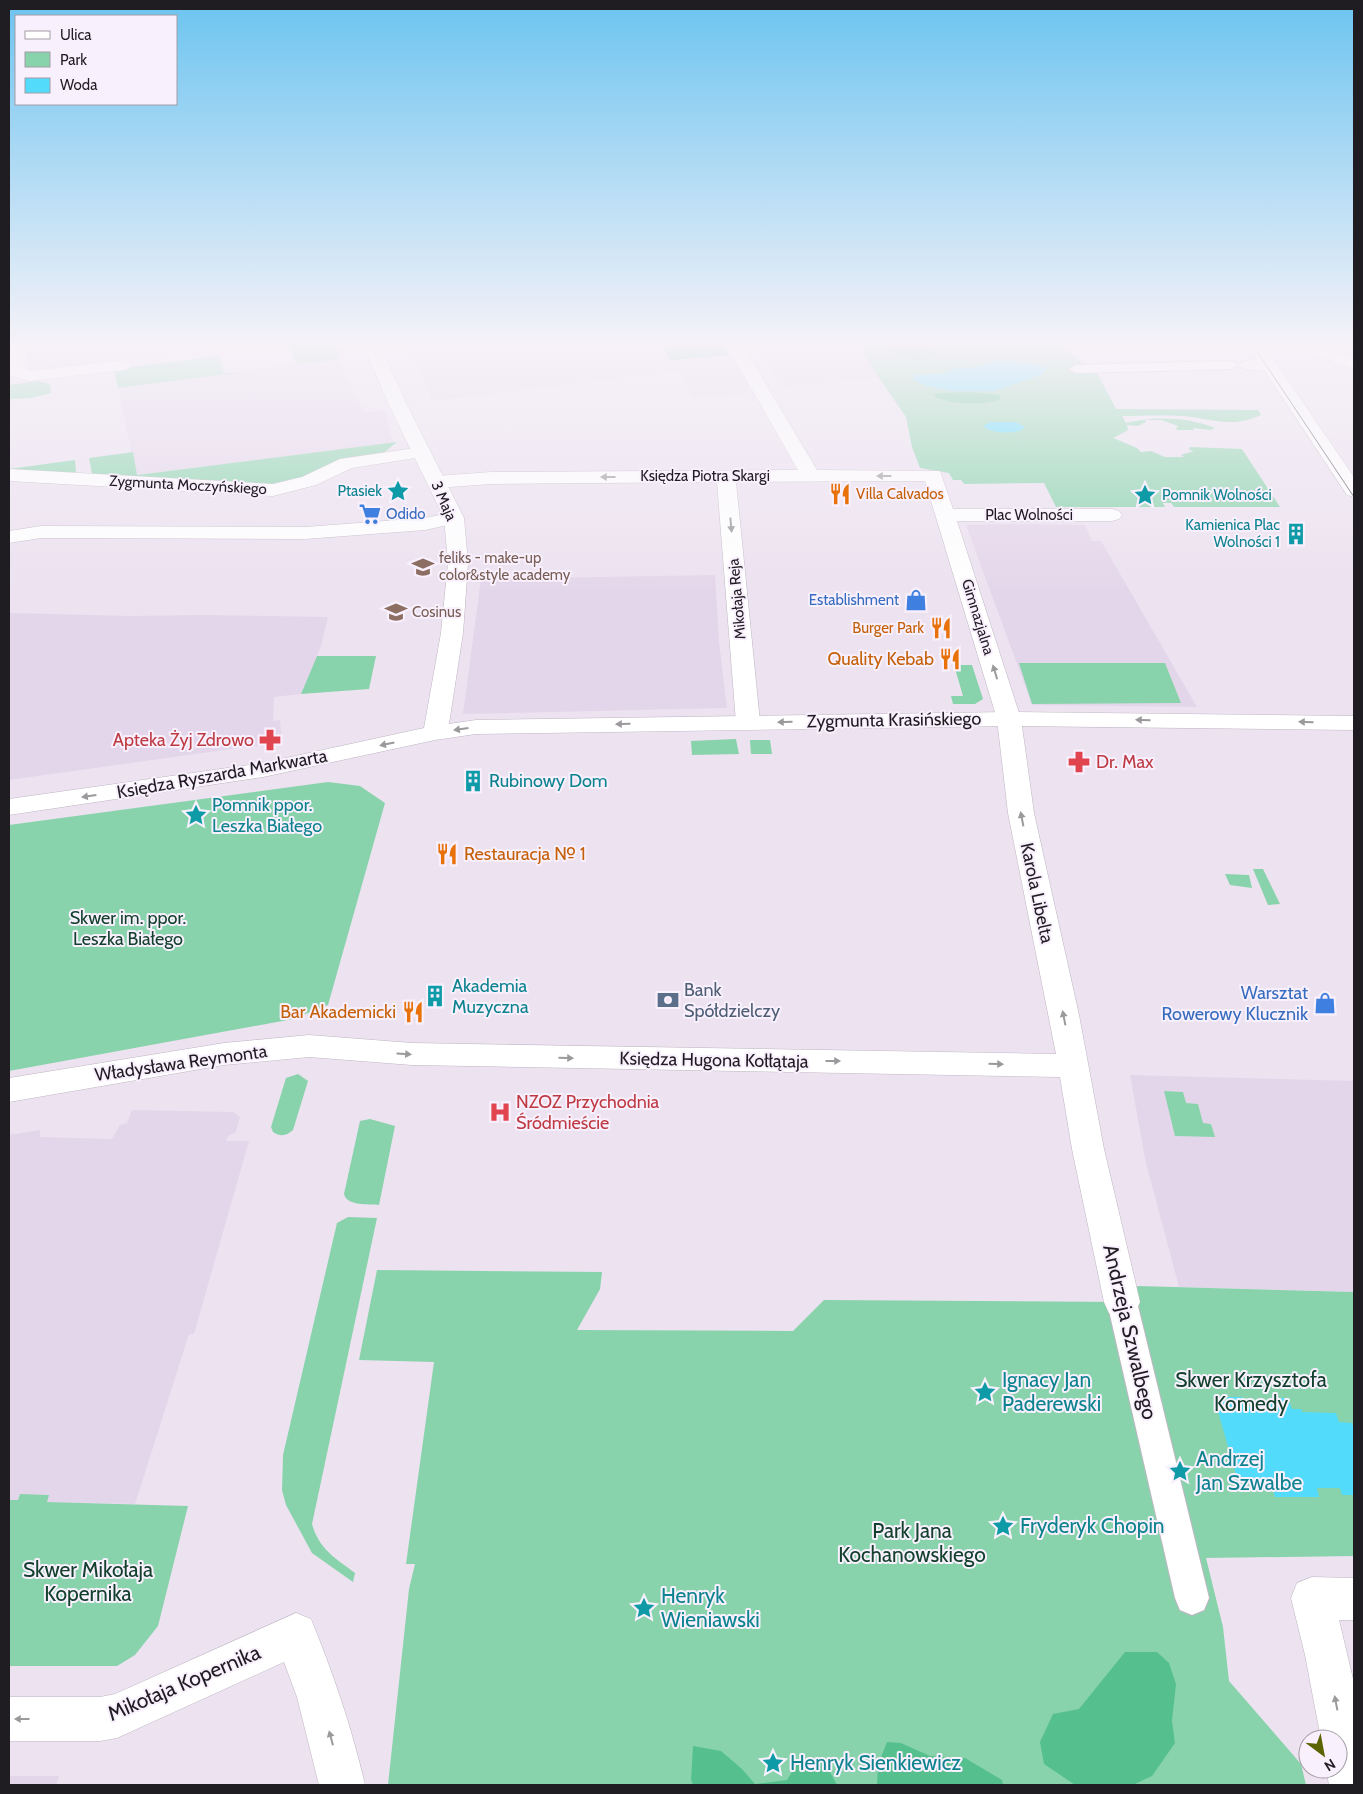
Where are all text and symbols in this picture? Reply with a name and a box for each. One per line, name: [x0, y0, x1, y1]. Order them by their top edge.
legend: [15, 15, 178, 105]
text: Ulica: [60, 26, 92, 44]
text: Park: [60, 51, 87, 69]
text: Woda: [60, 76, 98, 94]
street label: Księdza Piotra Skargi: [640, 467, 770, 485]
street label: Zygmunta Moczyńskiego: [109, 472, 267, 498]
one-way arrow: [876, 472, 892, 480]
one-way arrow: [599, 473, 615, 481]
place icon: Ptasiek: [385, 478, 411, 504]
street label: 3 Maja: [428, 479, 461, 524]
restaurant icon: Villa Calvados: [827, 481, 853, 507]
place label: Ptasiek: [337, 482, 382, 500]
place icon: Pomnik Wolności: [1132, 482, 1158, 508]
place label: Villa Calvados: [856, 485, 944, 503]
place label: Pomnik Wolności: [1162, 486, 1272, 504]
supermarket icon: Odido: [357, 501, 383, 527]
place label: Odido: [386, 505, 426, 523]
street label: Plac Wolności: [985, 506, 1073, 524]
place label: Kamienica Plac Wolności 1: [1185, 516, 1280, 551]
one-way arrow: [727, 517, 735, 533]
building icon: Kamienica Plac Wolności 1: [1283, 521, 1309, 547]
place label: feliks - make-up color&style academy: [439, 549, 571, 584]
school or university icon: feliks - make-up color&style academy: [410, 554, 436, 580]
street label: Mikołaja Reja: [724, 557, 750, 640]
street label: Gimnazjalna: [958, 577, 998, 658]
shop icon: Establishment: [903, 587, 929, 613]
place label: Establishment: [809, 591, 899, 609]
school or university icon: Cosinus: [383, 599, 409, 625]
place label: Cosinus: [412, 603, 461, 621]
restaurant icon: Burger Park: [928, 615, 954, 641]
place label: Burger Park: [852, 619, 924, 637]
restaurant icon: Quality Kebab: [937, 646, 963, 672]
place label: Quality Kebab: [827, 648, 934, 670]
one-way arrow: [991, 665, 998, 680]
street label: Zygmunta Krasińskiego: [807, 707, 982, 733]
one-way arrow: [1135, 716, 1151, 724]
one-way arrow: [777, 718, 793, 726]
one-way arrow: [1297, 718, 1313, 726]
one-way arrow: [615, 721, 631, 729]
one-way arrow: [452, 726, 468, 734]
pharmacy icon: Apteka Żyj Zdrowo: [257, 727, 283, 753]
place label: Apteka Żyj Zdrowo: [113, 729, 254, 751]
one-way arrow: [378, 740, 394, 748]
street label: Księdza Ryszarda Markwarta: [115, 745, 329, 803]
pharmacy icon: Dr. Max: [1066, 749, 1092, 775]
place label: Dr. Max: [1096, 751, 1154, 773]
building icon: Rubinowy Dom: [460, 768, 486, 794]
place label: Rubinowy Dom: [489, 770, 608, 792]
one-way arrow: [81, 792, 97, 800]
place label: Pomnik ppor. Leszka Białego: [212, 794, 322, 837]
place icon: Pomnik ppor. Leszka Białego: [183, 802, 209, 828]
one-way arrow: [1018, 812, 1026, 827]
restaurant icon: Restauracja № 1: [434, 841, 460, 867]
street label: Karola Libelta: [1016, 841, 1058, 946]
place label: Restauracja № 1: [464, 843, 586, 865]
park label: Skwer im. ppor. Leszka Białego: [70, 907, 186, 950]
place label: Akademia Muzyczna: [452, 975, 529, 1018]
place label: Bank Spółdzielczy: [684, 979, 780, 1022]
place label: Warsztat Rowerowy Klucznik: [1162, 982, 1309, 1025]
building icon: Akademia Muzyczna: [422, 983, 448, 1009]
bank icon: Bank Spółdzielczy: [655, 987, 681, 1013]
shop icon: Warsztat Rowerowy Klucznik: [1312, 990, 1338, 1016]
restaurant icon: Bar Akademicki: [400, 999, 426, 1025]
place label: Bar Akademicki: [280, 1001, 396, 1023]
one-way arrow: [1060, 1010, 1068, 1025]
street label: Władysława Reymonta: [93, 1040, 269, 1086]
street label: Księdza Hugona Kołłątaja: [619, 1047, 809, 1073]
one-way arrow: [396, 1050, 412, 1058]
one-way arrow: [558, 1054, 574, 1062]
one-way arrow: [826, 1057, 842, 1065]
one-way arrow: [988, 1060, 1004, 1068]
place label: NZOZ Przychodnia Śródmieście: [516, 1091, 660, 1134]
hospital icon: NZOZ Przychodnia Śródmieście: [487, 1099, 513, 1125]
street label: Andrzeja Szwalbego: [1097, 1242, 1163, 1422]
place label: Ignacy Jan Paderewski: [1002, 1367, 1101, 1416]
park label: Skwer Krzysztofa Komedy: [1175, 1367, 1327, 1416]
place icon: Ignacy Jan Paderewski: [972, 1379, 998, 1405]
place label: Andrzej Jan Szwalbe: [1195, 1446, 1302, 1495]
place icon: Andrzej Jan Szwalbe: [1167, 1458, 1193, 1484]
place icon: Fryderyk Chopin: [990, 1513, 1016, 1539]
place label: Fryderyk Chopin: [1020, 1513, 1165, 1538]
park label: Park Jana Kochanowskiego: [838, 1518, 986, 1567]
park label: Skwer Mikołaja Kopernika: [23, 1557, 153, 1606]
place label: Henryk Wieniawski: [661, 1583, 760, 1632]
place icon: Henryk Wieniawski: [631, 1595, 657, 1621]
street label: Mikołaja Kopernika: [104, 1639, 264, 1727]
one-way arrow: [1332, 1695, 1340, 1711]
one-way arrow: [13, 1715, 29, 1723]
north arrow: [1298, 1729, 1348, 1779]
one-way arrow: [327, 1730, 335, 1745]
place icon: Henryk Sienkiewicz: [760, 1750, 786, 1776]
place label: Henryk Sienkiewicz: [790, 1750, 961, 1775]
text: N: [1321, 1755, 1339, 1775]

